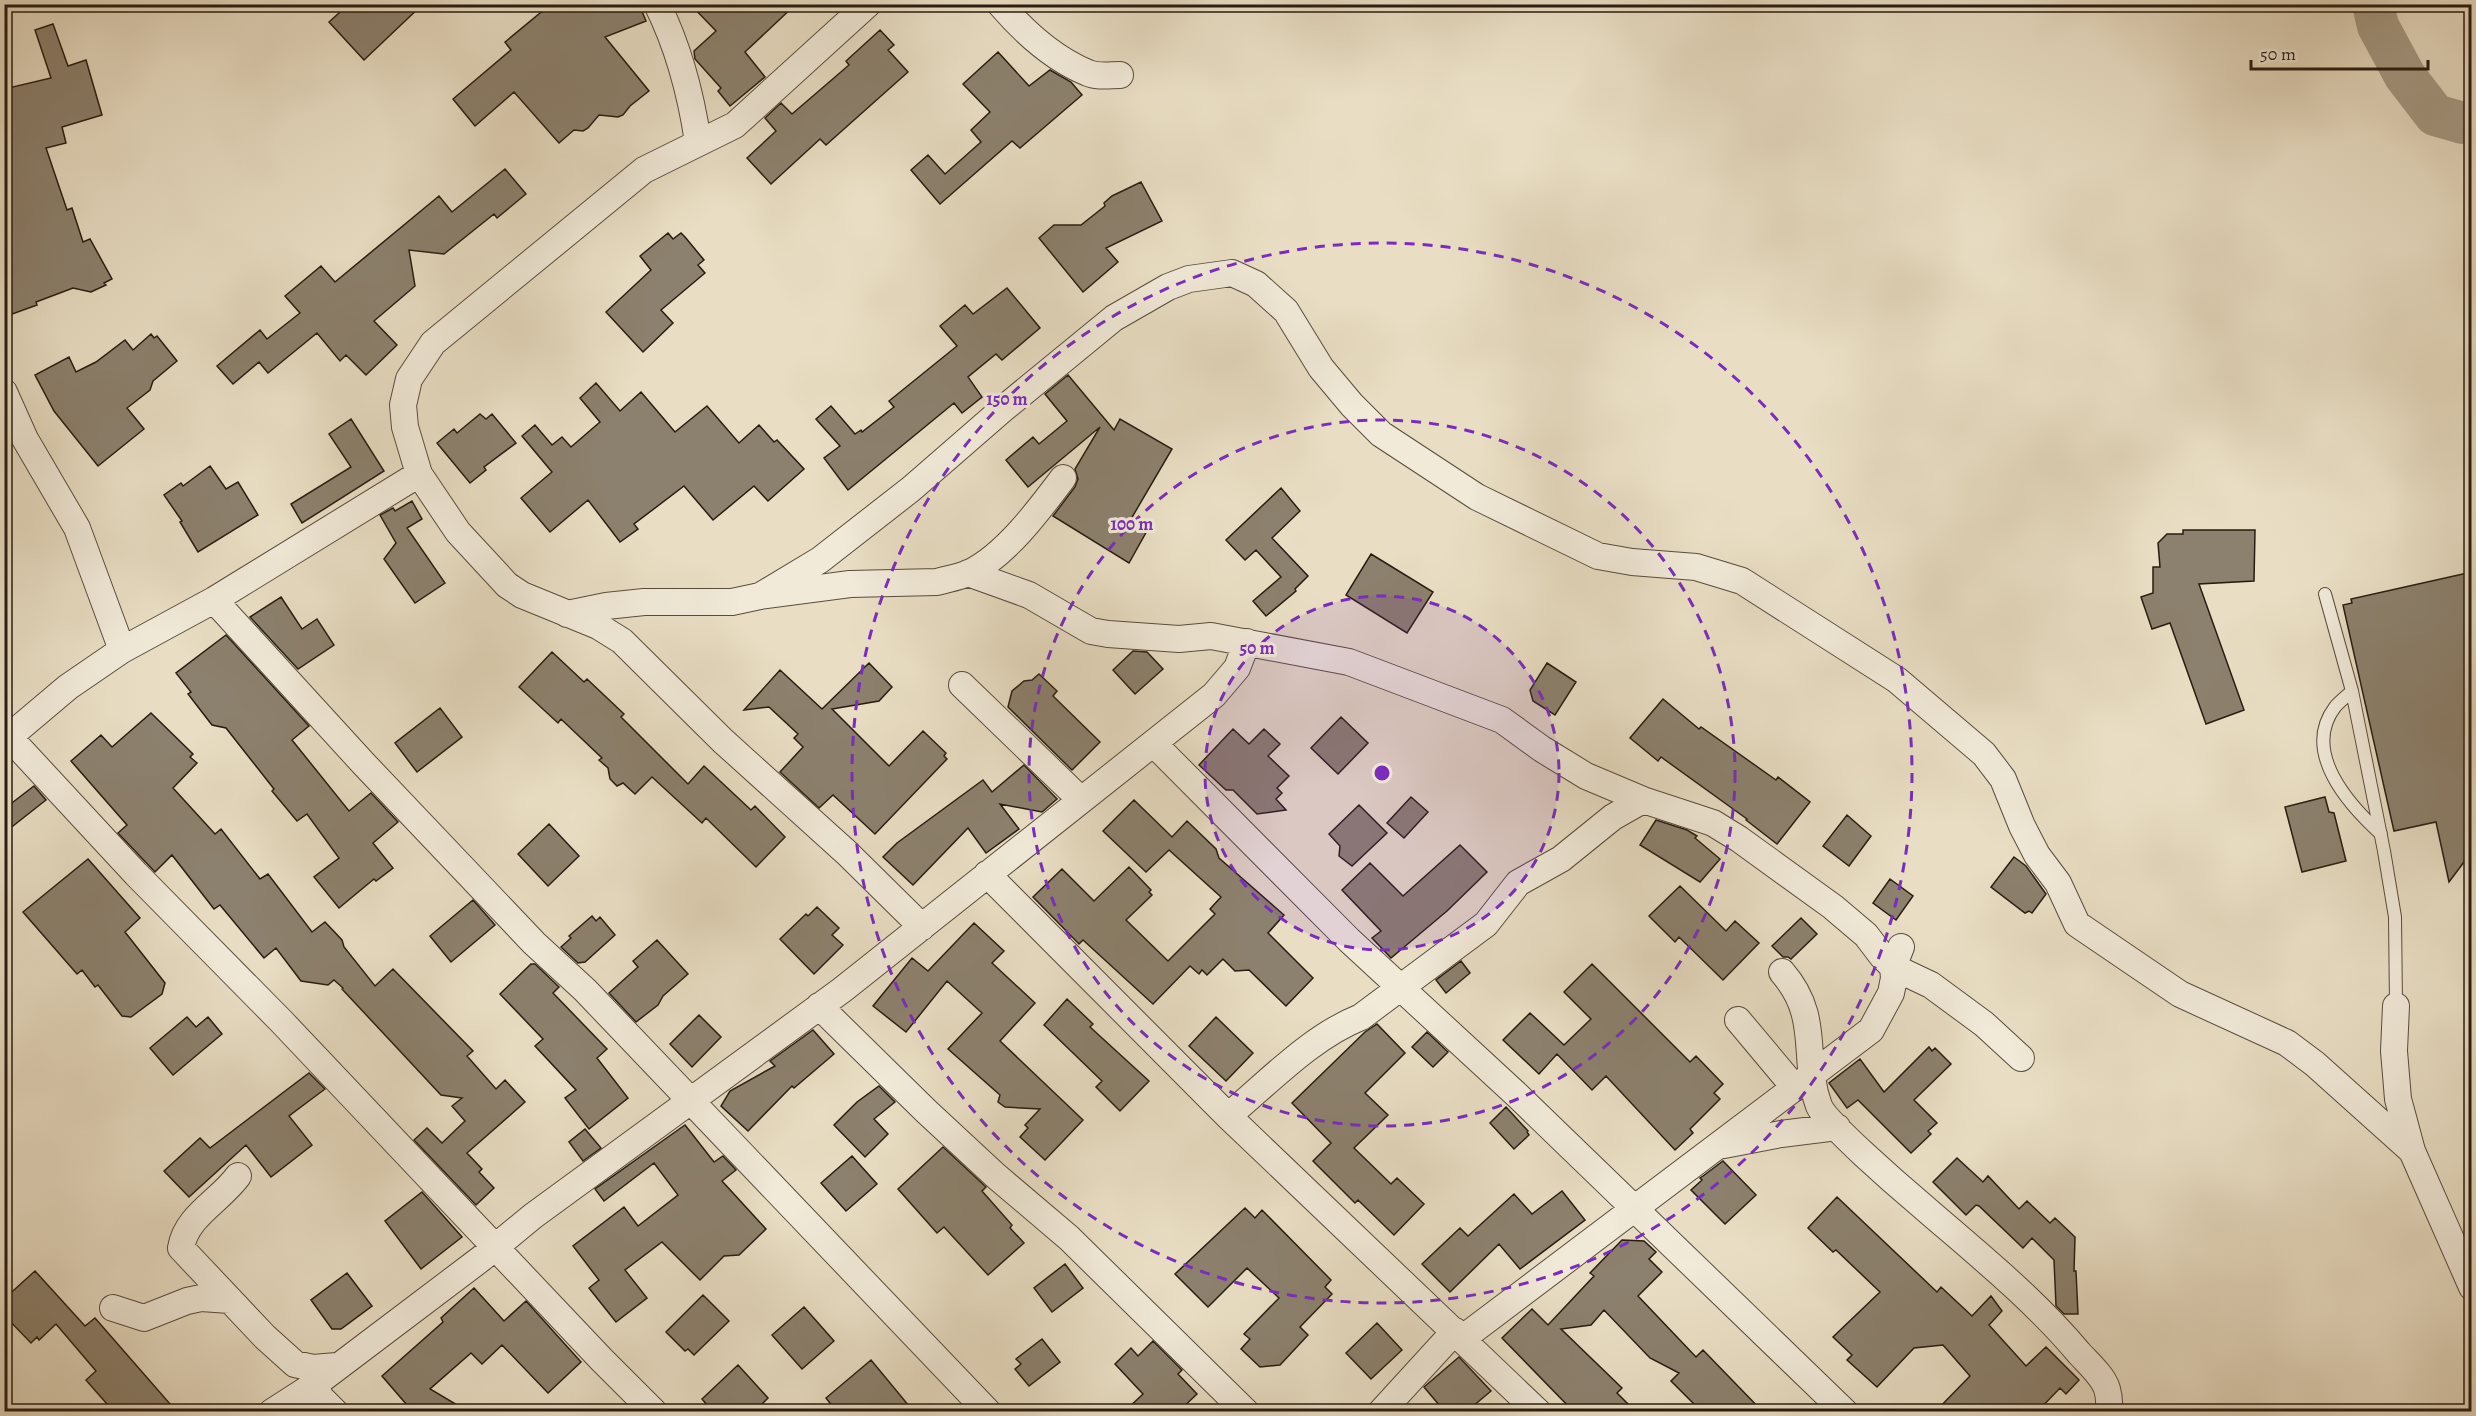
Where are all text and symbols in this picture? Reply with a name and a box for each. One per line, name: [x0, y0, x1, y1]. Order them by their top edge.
scale bar: [2251, 33, 2428, 71]
text: 50 m: [2260, 42, 2296, 66]
text: 150 m: [986, 387, 1028, 411]
text: 100 m: [1111, 512, 1153, 536]
text: 50 m: [1240, 636, 1274, 660]
centre of rings: [1372, 763, 1392, 783]

